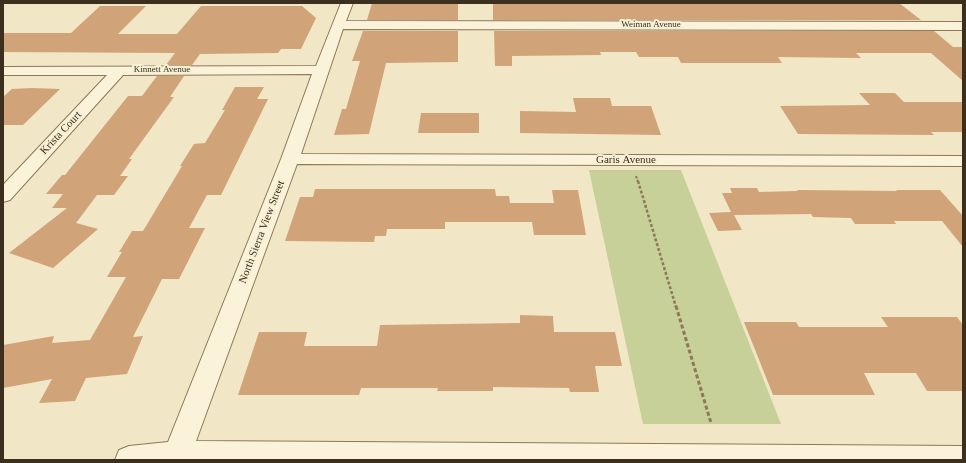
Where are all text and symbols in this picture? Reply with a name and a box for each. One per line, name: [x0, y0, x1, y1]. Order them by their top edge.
street label: Weiman Avenue: [621, 20, 681, 30]
street label: Kinnett Avenue: [134, 65, 190, 75]
street label: Krista Court: [38, 109, 84, 157]
street label: Garis Avenue: [596, 153, 656, 167]
street label: North Sierra View Street: [236, 179, 288, 285]

